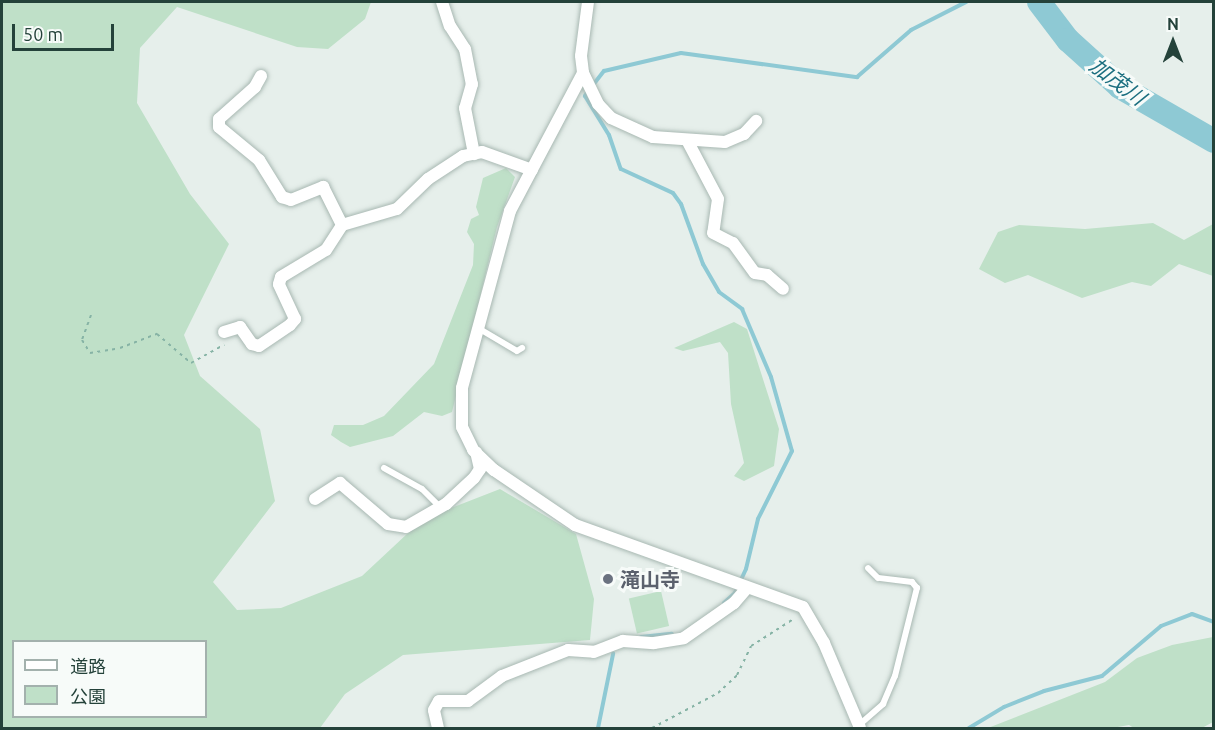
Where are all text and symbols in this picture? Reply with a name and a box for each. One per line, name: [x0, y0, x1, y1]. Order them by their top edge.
scale bar: [15, 12, 117, 50]
north arrow: [1143, 12, 1203, 72]
text: N: [1167, 15, 1179, 33]
text: 50 m: [23, 24, 63, 44]
water label: 加茂川: [1085, 52, 1151, 110]
place label: 滝山寺: [620, 567, 680, 591]
marker: 滝山寺: [601, 572, 615, 586]
legend: [12, 640, 207, 718]
text: 道路: [70, 656, 106, 676]
text: 公園: [70, 686, 106, 706]

